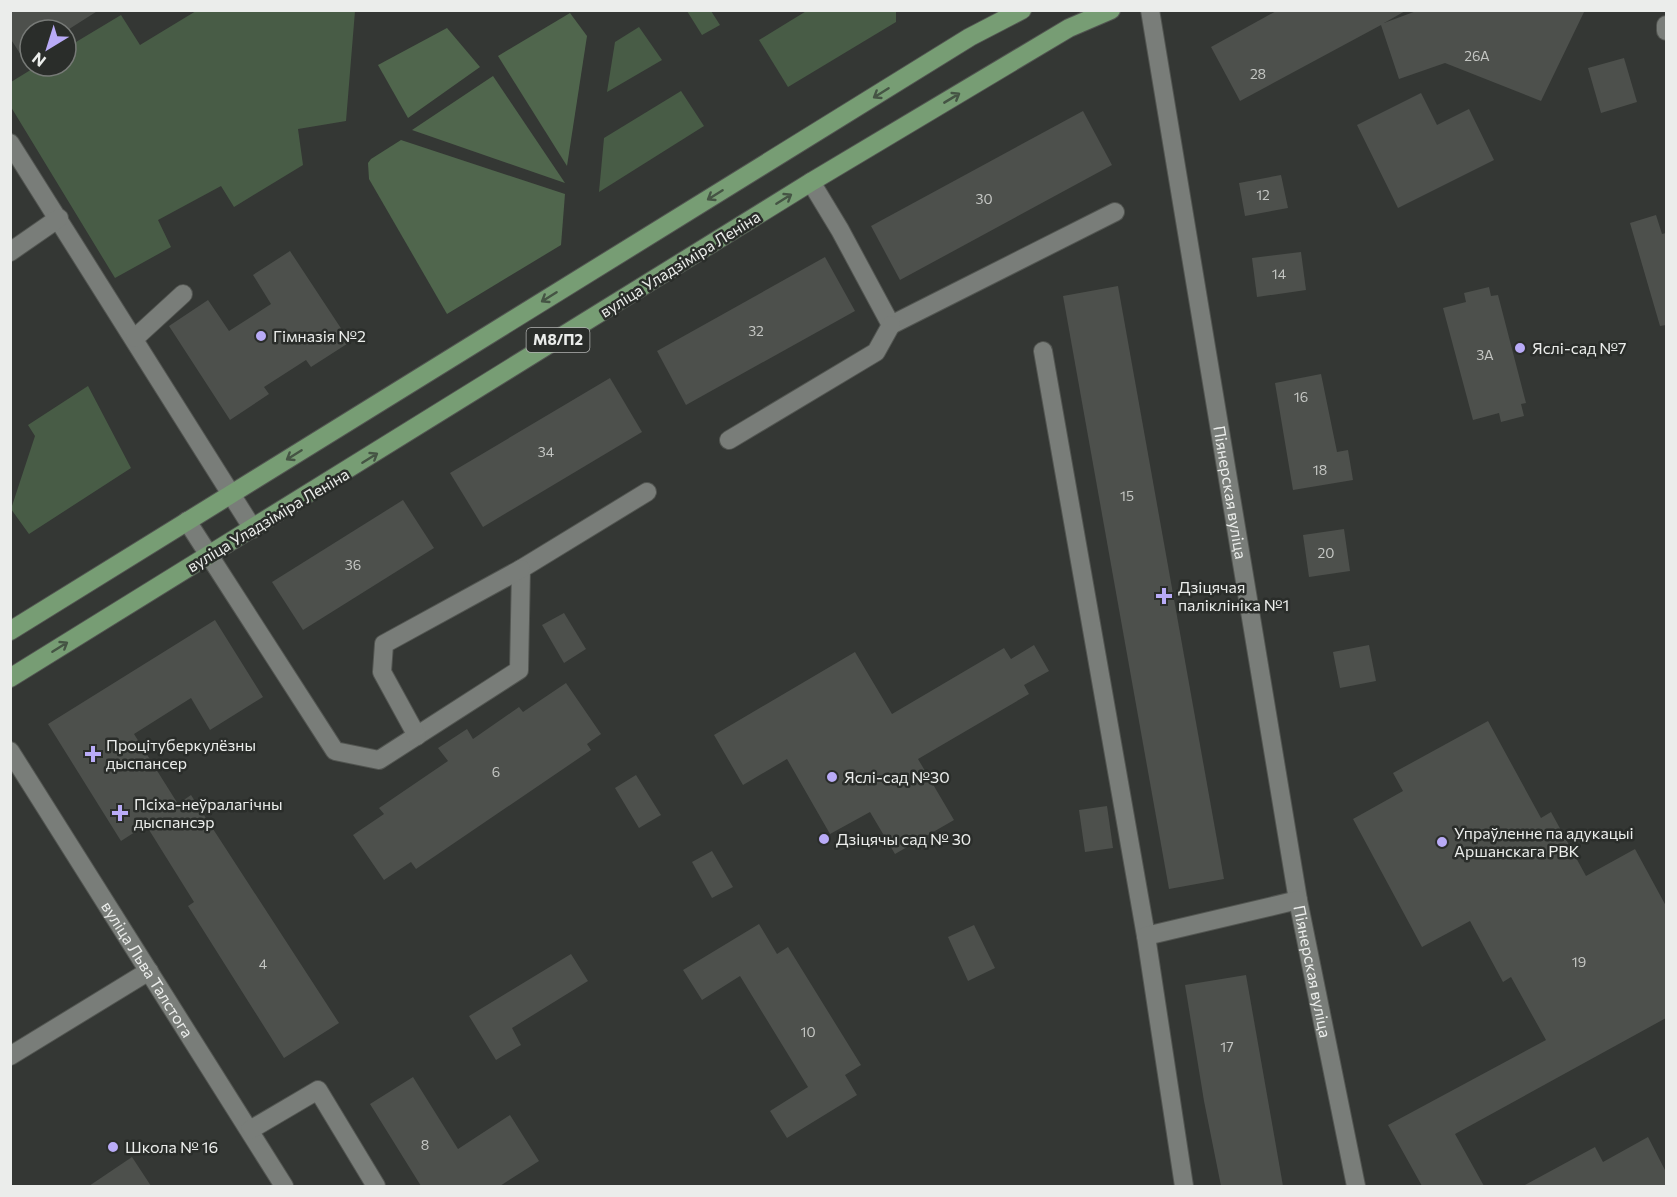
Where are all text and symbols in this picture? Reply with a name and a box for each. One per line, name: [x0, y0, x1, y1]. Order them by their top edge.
north arrow: [18, 18, 78, 78]
house number: 26А: [1464, 47, 1490, 64]
text: N: [28, 49, 49, 71]
house number: 28: [1250, 65, 1266, 82]
one-way arrow: [873, 87, 890, 99]
one-way arrow: [943, 92, 960, 104]
house number: 12: [1256, 186, 1270, 203]
one-way arrow: [707, 189, 724, 201]
house number: 30: [975, 190, 993, 207]
one-way arrow: [776, 192, 793, 205]
street label: вуліца Уладзіміра Леніна: [596, 206, 763, 321]
house number: 14: [1272, 265, 1287, 282]
one-way arrow: [541, 292, 558, 304]
house number: 32: [748, 322, 764, 339]
place label: Гімназія №2: [273, 326, 366, 345]
road number: М8/П2: [526, 328, 590, 352]
marker: Гімназія №2: [254, 329, 268, 343]
place label: Яслі-сад №7: [1532, 338, 1627, 357]
marker: Яслі-сад №7: [1513, 341, 1527, 355]
house number: 3А: [1476, 346, 1494, 363]
house number: 16: [1294, 388, 1308, 405]
street label: Піянерская вуліца: [1210, 424, 1251, 560]
house number: 34: [538, 443, 555, 460]
one-way arrow: [285, 448, 302, 461]
one-way arrow: [361, 451, 378, 463]
house number: 18: [1313, 461, 1327, 478]
street label: вуліца Уладзіміра Леніна: [183, 464, 352, 575]
house number: 15: [1120, 487, 1134, 504]
house number: 20: [1318, 544, 1334, 561]
house number: 36: [345, 556, 361, 573]
place label: Дзіцячая паліклініка №1: [1178, 577, 1289, 614]
marker: Дзіцячая паліклініка №1: [1155, 587, 1173, 605]
one-way arrow: [51, 641, 68, 653]
place label: Процітуберкулёзны дыспансер: [106, 735, 256, 772]
marker: Процітуберкулёзны дыспансер: [84, 745, 102, 763]
house number: 6: [492, 763, 500, 780]
place label: Яслі-сад №30: [844, 767, 950, 786]
marker: Яслі-сад №30: [825, 770, 839, 784]
place label: Псіха-неўралагічны дыспансэр: [134, 794, 283, 831]
marker: Псіха-неўралагічны дыспансэр: [111, 804, 129, 822]
place label: Упраўленне па адукацыі Аршанскага РВК: [1454, 823, 1634, 860]
place label: Дзіцячы сад № 30: [836, 829, 971, 848]
marker: Дзіцячы сад № 30: [817, 832, 831, 846]
marker: Упраўленне па адукацыі Аршанскага РВК: [1435, 835, 1449, 849]
street label: вуліца Льва Талстога: [98, 898, 198, 1041]
street label: Піянерская вуліца: [1290, 903, 1336, 1039]
house number: 19: [1572, 953, 1586, 970]
house number: 4: [259, 955, 268, 972]
house number: 10: [800, 1023, 816, 1040]
house number: 17: [1220, 1038, 1234, 1055]
house number: 8: [421, 1136, 429, 1153]
place label: Школа № 16: [125, 1137, 218, 1156]
marker: Школа № 16: [106, 1140, 120, 1154]

